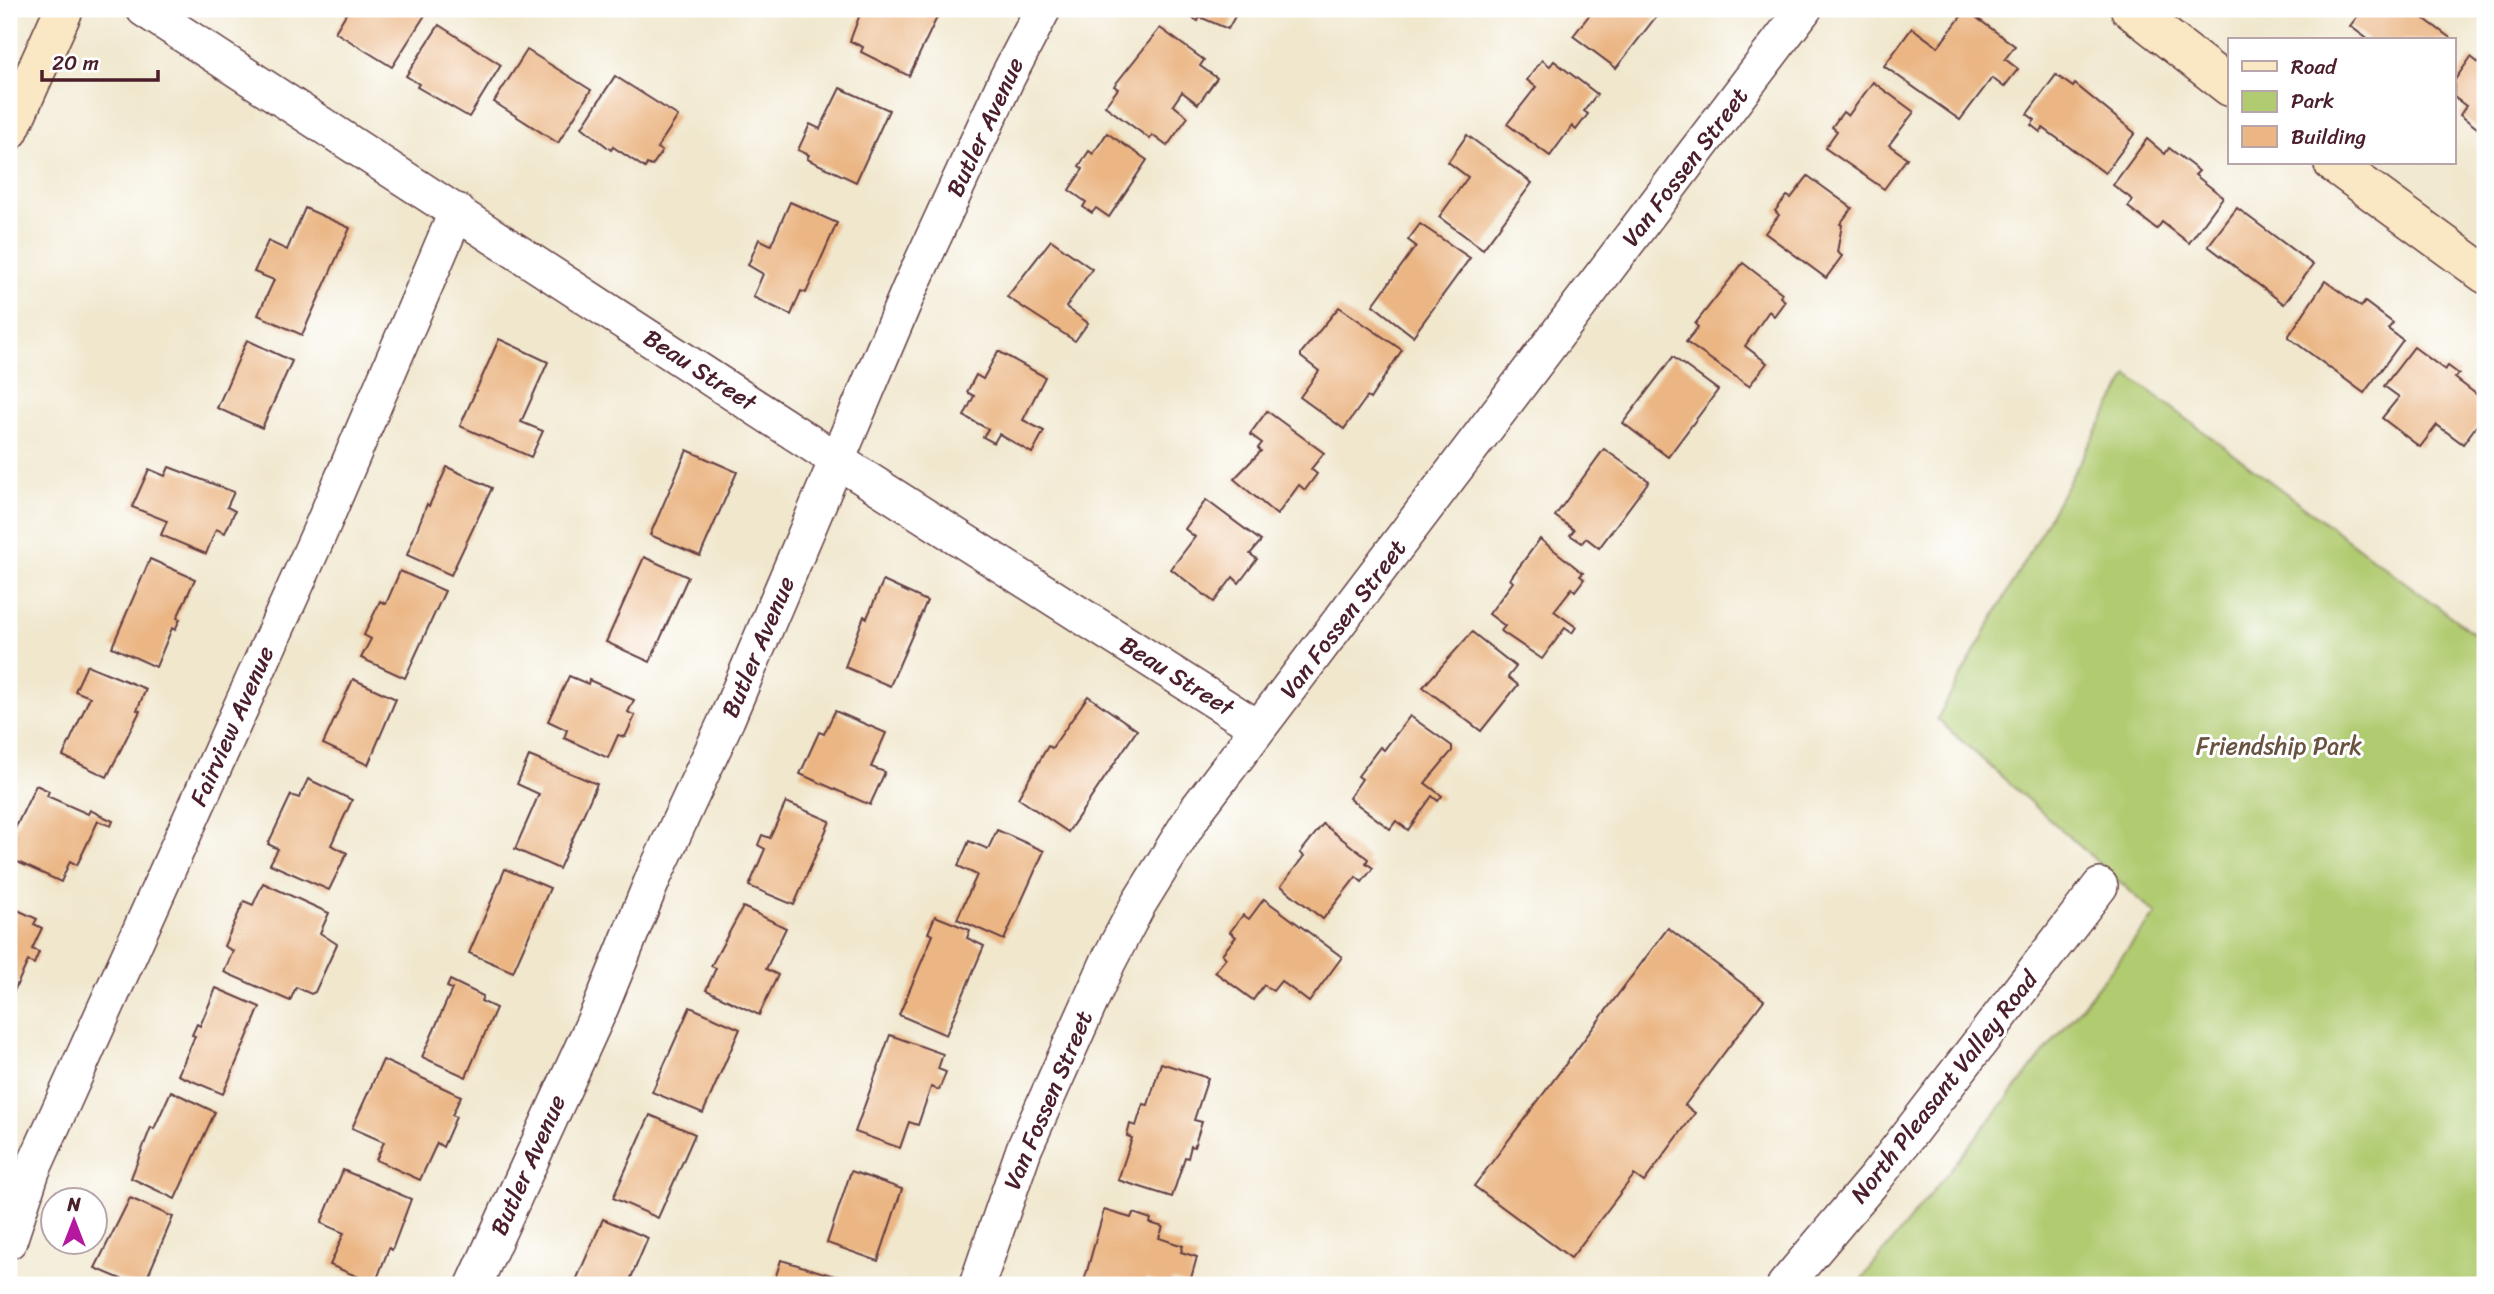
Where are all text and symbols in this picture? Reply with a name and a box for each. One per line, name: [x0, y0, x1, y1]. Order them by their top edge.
scale bar: [42, 38, 158, 82]
legend: [2228, 38, 2456, 164]
text: 20 m: [52, 44, 99, 82]
text: Road: [2291, 48, 2338, 86]
street label: Butler Avenue: [934, 50, 1036, 204]
street label: Van Fossen Street: [1611, 78, 1759, 256]
text: Park: [2291, 82, 2334, 120]
text: Building: [2291, 118, 2367, 156]
street label: Beau Street: [635, 317, 766, 423]
street label: Van Fossen Street: [1269, 530, 1417, 708]
street label: Butler Avenue: [709, 570, 807, 724]
street label: Beau Street: [1111, 624, 1244, 729]
street label: Fairview Avenue: [178, 639, 286, 813]
park label: Friendship Park: [2196, 725, 2362, 767]
street label: North Pleasant Valley Road: [1839, 960, 2050, 1213]
street label: Van Fossen Street: [991, 1004, 1105, 1196]
street label: Butler Avenue: [478, 1088, 578, 1242]
north arrow: [38, 1186, 108, 1256]
text: N: [66, 1188, 81, 1221]

